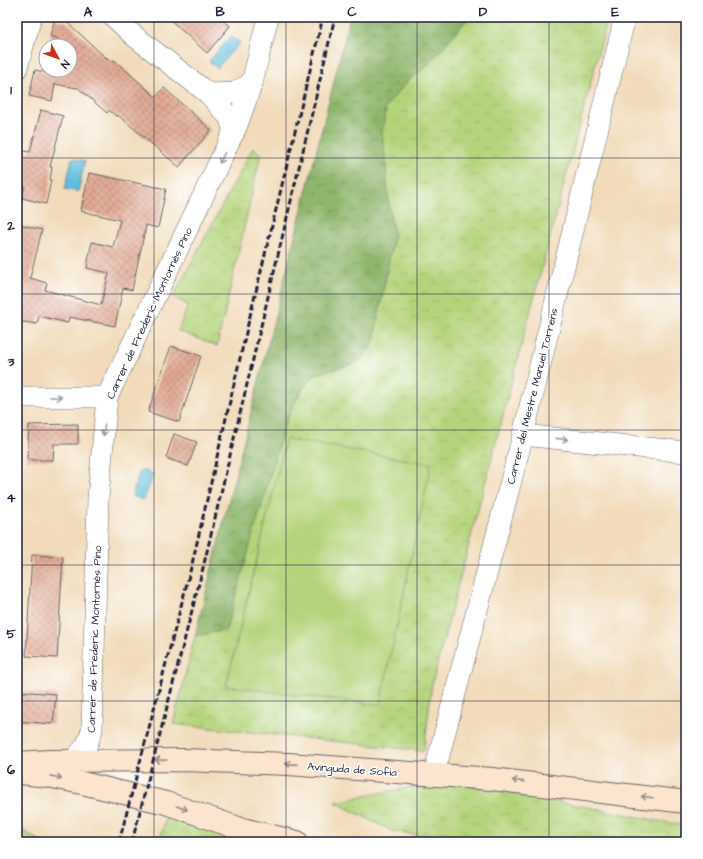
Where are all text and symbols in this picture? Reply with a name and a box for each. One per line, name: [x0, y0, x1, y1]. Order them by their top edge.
text: A: [84, 3, 93, 21]
text: B: [215, 3, 225, 21]
text: C: [347, 3, 357, 21]
text: D: [479, 3, 488, 21]
text: E: [611, 3, 619, 21]
north arrow: [38, 38, 78, 78]
text: N: [57, 57, 73, 72]
text: 1: [10, 81, 12, 99]
one-way arrow: [218, 152, 225, 164]
text: 2: [6, 217, 15, 235]
street label: Carrer de Frederic Montornés Pino: [103, 224, 196, 401]
street label: Carrer del Mestre Manuel Torrens: [503, 306, 562, 486]
text: 3: [7, 353, 15, 371]
one-way arrow: [49, 393, 62, 401]
one-way arrow: [100, 423, 108, 436]
one-way arrow: [555, 435, 568, 442]
text: 4: [7, 489, 16, 507]
street label: Carrer de Frederic Montornés Pino: [84, 544, 105, 733]
text: 5: [6, 625, 16, 643]
one-way arrow: [155, 756, 168, 764]
street label: Avinguda de Sofia: [307, 759, 398, 781]
text: 6: [7, 761, 16, 779]
one-way arrow: [285, 761, 298, 768]
one-way arrow: [49, 774, 62, 782]
one-way arrow: [512, 778, 525, 785]
one-way arrow: [641, 793, 654, 801]
one-way arrow: [175, 805, 188, 812]

